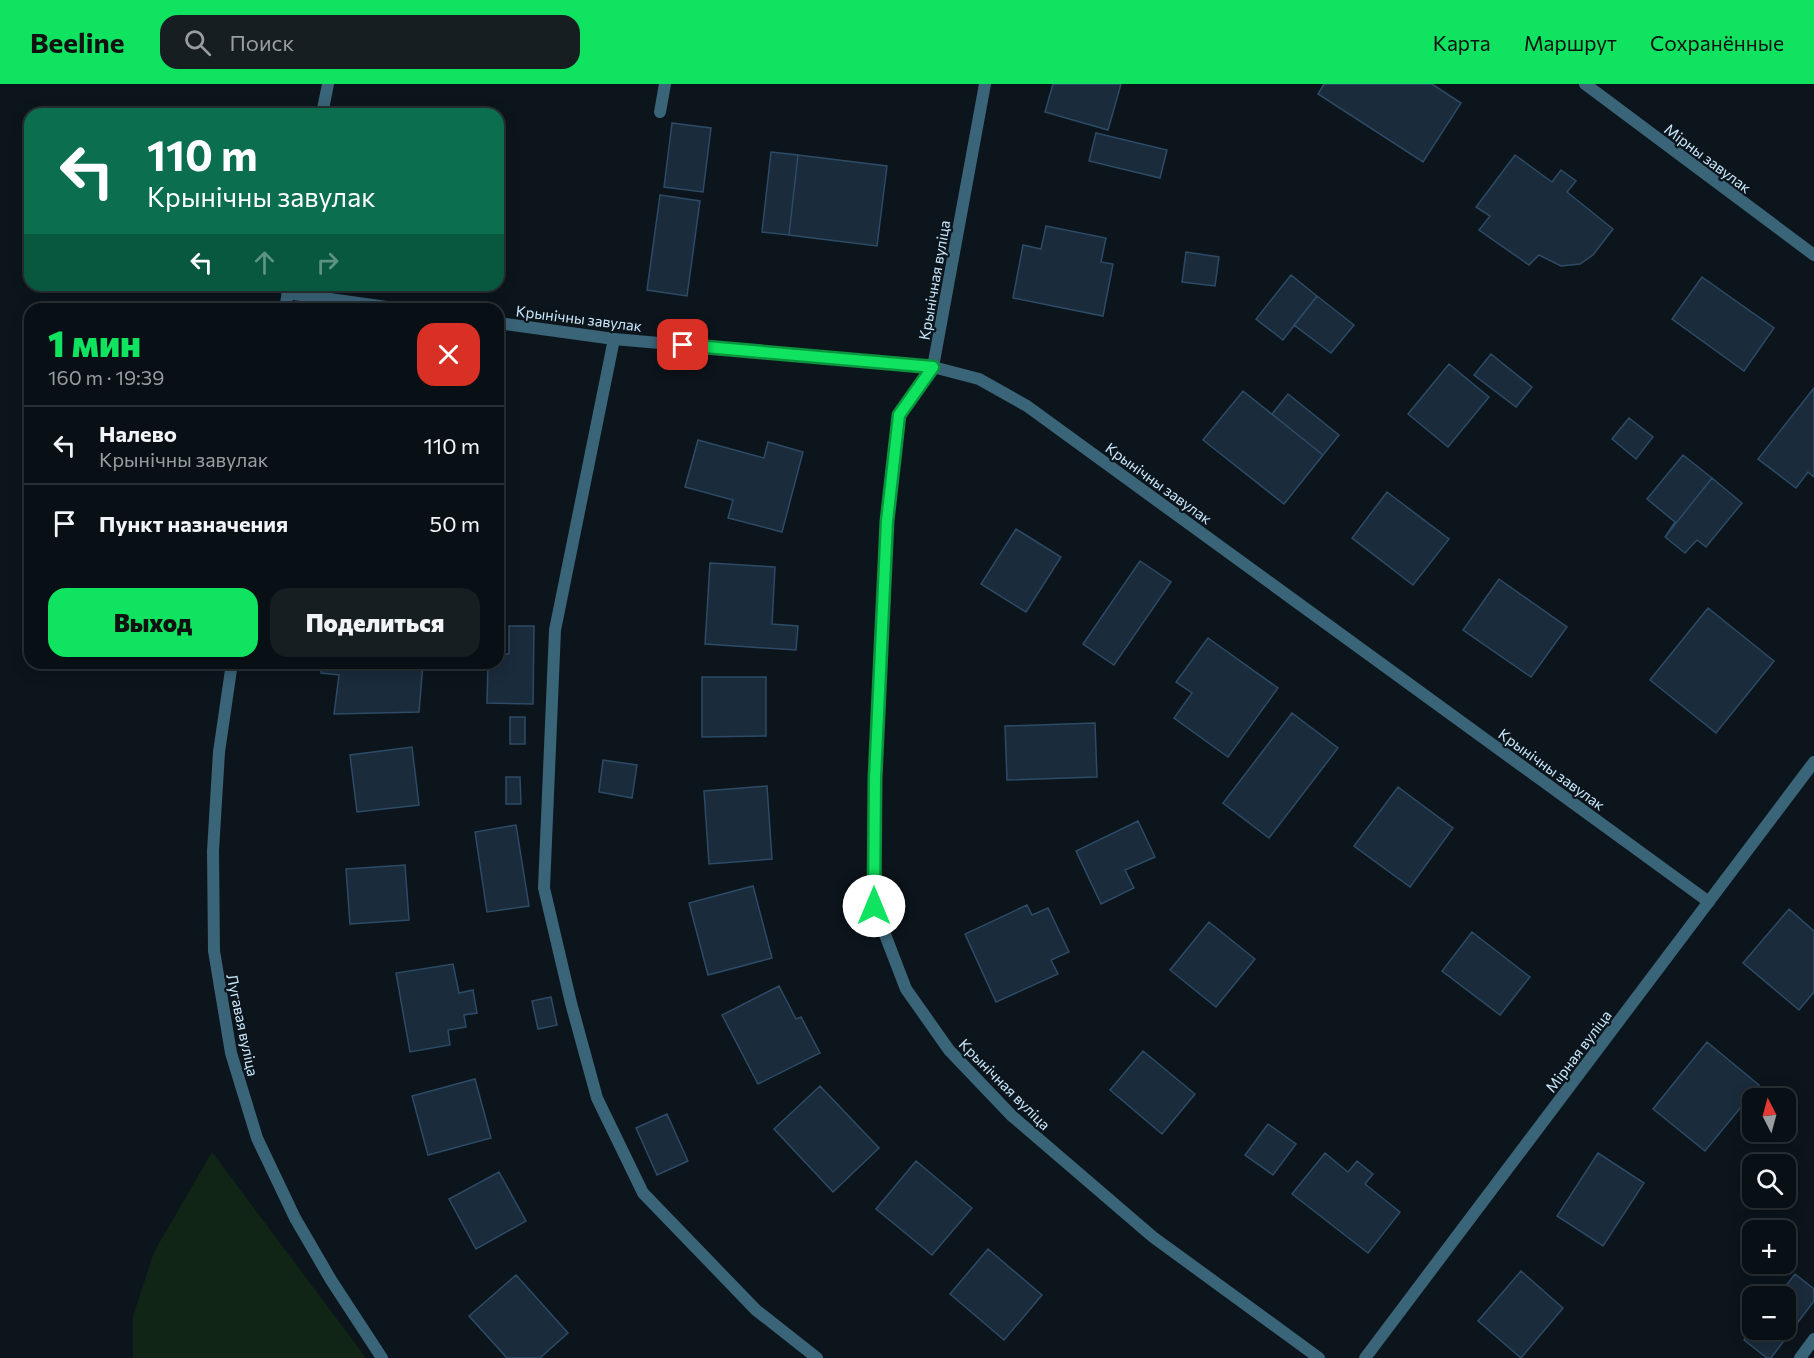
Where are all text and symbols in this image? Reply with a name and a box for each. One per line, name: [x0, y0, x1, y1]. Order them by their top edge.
search box: [160, 15, 580, 69]
text: Beeline: [30, 25, 124, 59]
icon: search: [181, 26, 214, 59]
text: Поиск: [229, 29, 294, 56]
text: Карта: [1433, 30, 1491, 55]
text: Маршрут: [1524, 30, 1617, 55]
text: Сохранённые: [1650, 30, 1784, 55]
street label: Мірны завулак: [1661, 120, 1755, 196]
text: 110 m: [147, 128, 258, 180]
icon: left: [48, 132, 126, 210]
text: Крынічны завулак: [147, 180, 376, 213]
street label: Крынічная вуліца: [915, 219, 953, 341]
icon: left: [185, 246, 218, 279]
icon: ahead: [248, 246, 281, 279]
icon: right: [311, 246, 344, 279]
street label: Крынічны завулак: [515, 301, 643, 335]
pin: [657, 319, 708, 370]
text: 1 мин: [48, 320, 141, 364]
button: close: [417, 323, 480, 386]
icon: arrive: [666, 328, 699, 361]
text: 160 m · 19:39: [48, 365, 164, 389]
text: Налево: [99, 420, 177, 447]
icon: left: [48, 429, 81, 462]
text: 110 m: [423, 432, 480, 459]
street label: Крынічны завулак: [1102, 438, 1216, 528]
text: Крынічны завулак: [99, 447, 268, 471]
icon: arrive: [48, 507, 81, 540]
text: Пункт назначения: [99, 510, 288, 537]
text: 50 m: [430, 510, 480, 537]
button: Выход: [48, 588, 258, 657]
button: Поделиться: [270, 588, 480, 657]
street label: Крынічны завулак: [1495, 724, 1609, 814]
position arrow: [842, 874, 906, 938]
street label: Лугавая вуліца: [223, 972, 263, 1078]
street label: Мірная вуліца: [1541, 1006, 1615, 1096]
street label: Крынічная вуліца: [956, 1035, 1054, 1133]
north arrow: [1742, 1088, 1796, 1142]
map controls: [1742, 1088, 1796, 1340]
button: search: [1742, 1154, 1796, 1208]
button: +: [1742, 1220, 1796, 1274]
button: −: [1742, 1286, 1796, 1340]

